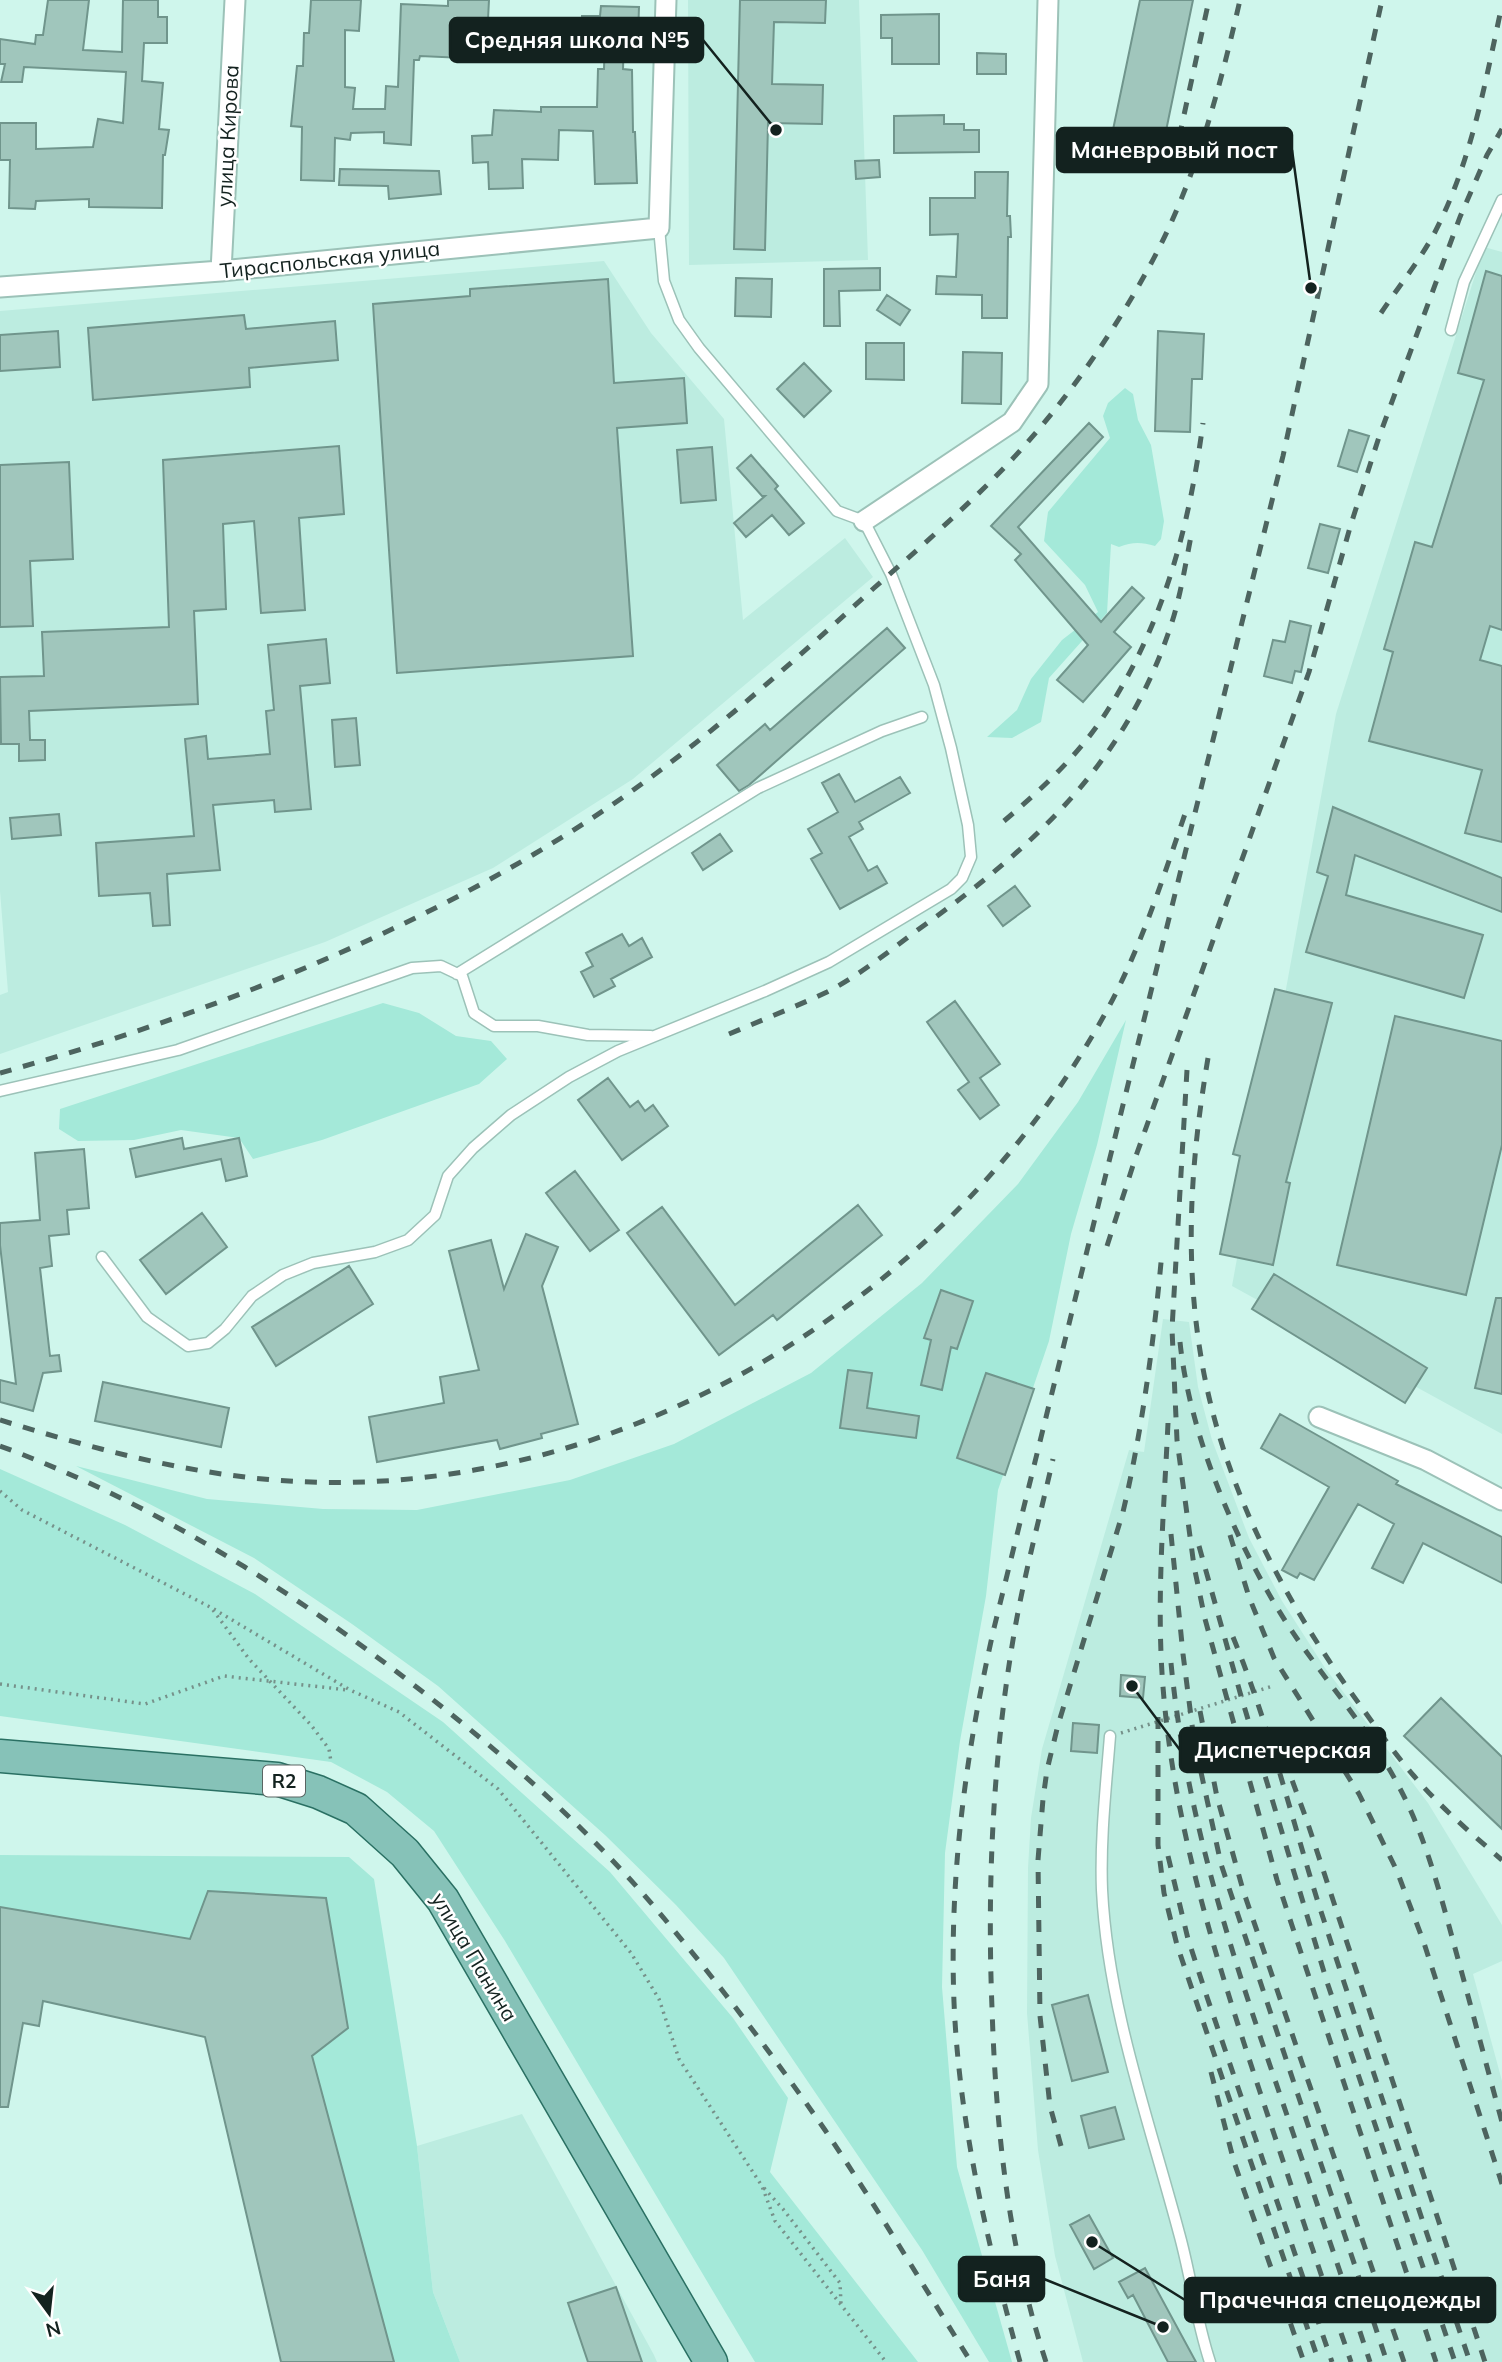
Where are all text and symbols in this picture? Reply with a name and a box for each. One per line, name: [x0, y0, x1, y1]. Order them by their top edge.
callout: Средняя школа №5: [450, 18, 703, 62]
text: Средняя школа №5: [464, 25, 690, 54]
street label: улица Кирова: [210, 64, 244, 208]
callout: Маневровый пост: [1057, 128, 1292, 172]
text: Маневровый пост: [1071, 135, 1277, 164]
street label: Тираспольская улица: [219, 235, 441, 283]
callout: Диспетчерская: [1180, 1728, 1385, 1772]
text: Диспетчерская: [1195, 1735, 1371, 1764]
road number: R2: [263, 1765, 305, 1796]
street label: улица Панина: [426, 1887, 524, 2026]
callout: Баня: [959, 2257, 1044, 2301]
text: Баня: [973, 2264, 1031, 2293]
north arrow: [14, 2278, 84, 2348]
callout: Прачечная спецодежды: [1185, 2278, 1495, 2322]
text: Прачечная спецодежды: [1199, 2285, 1481, 2314]
text: N: [43, 2316, 63, 2343]

